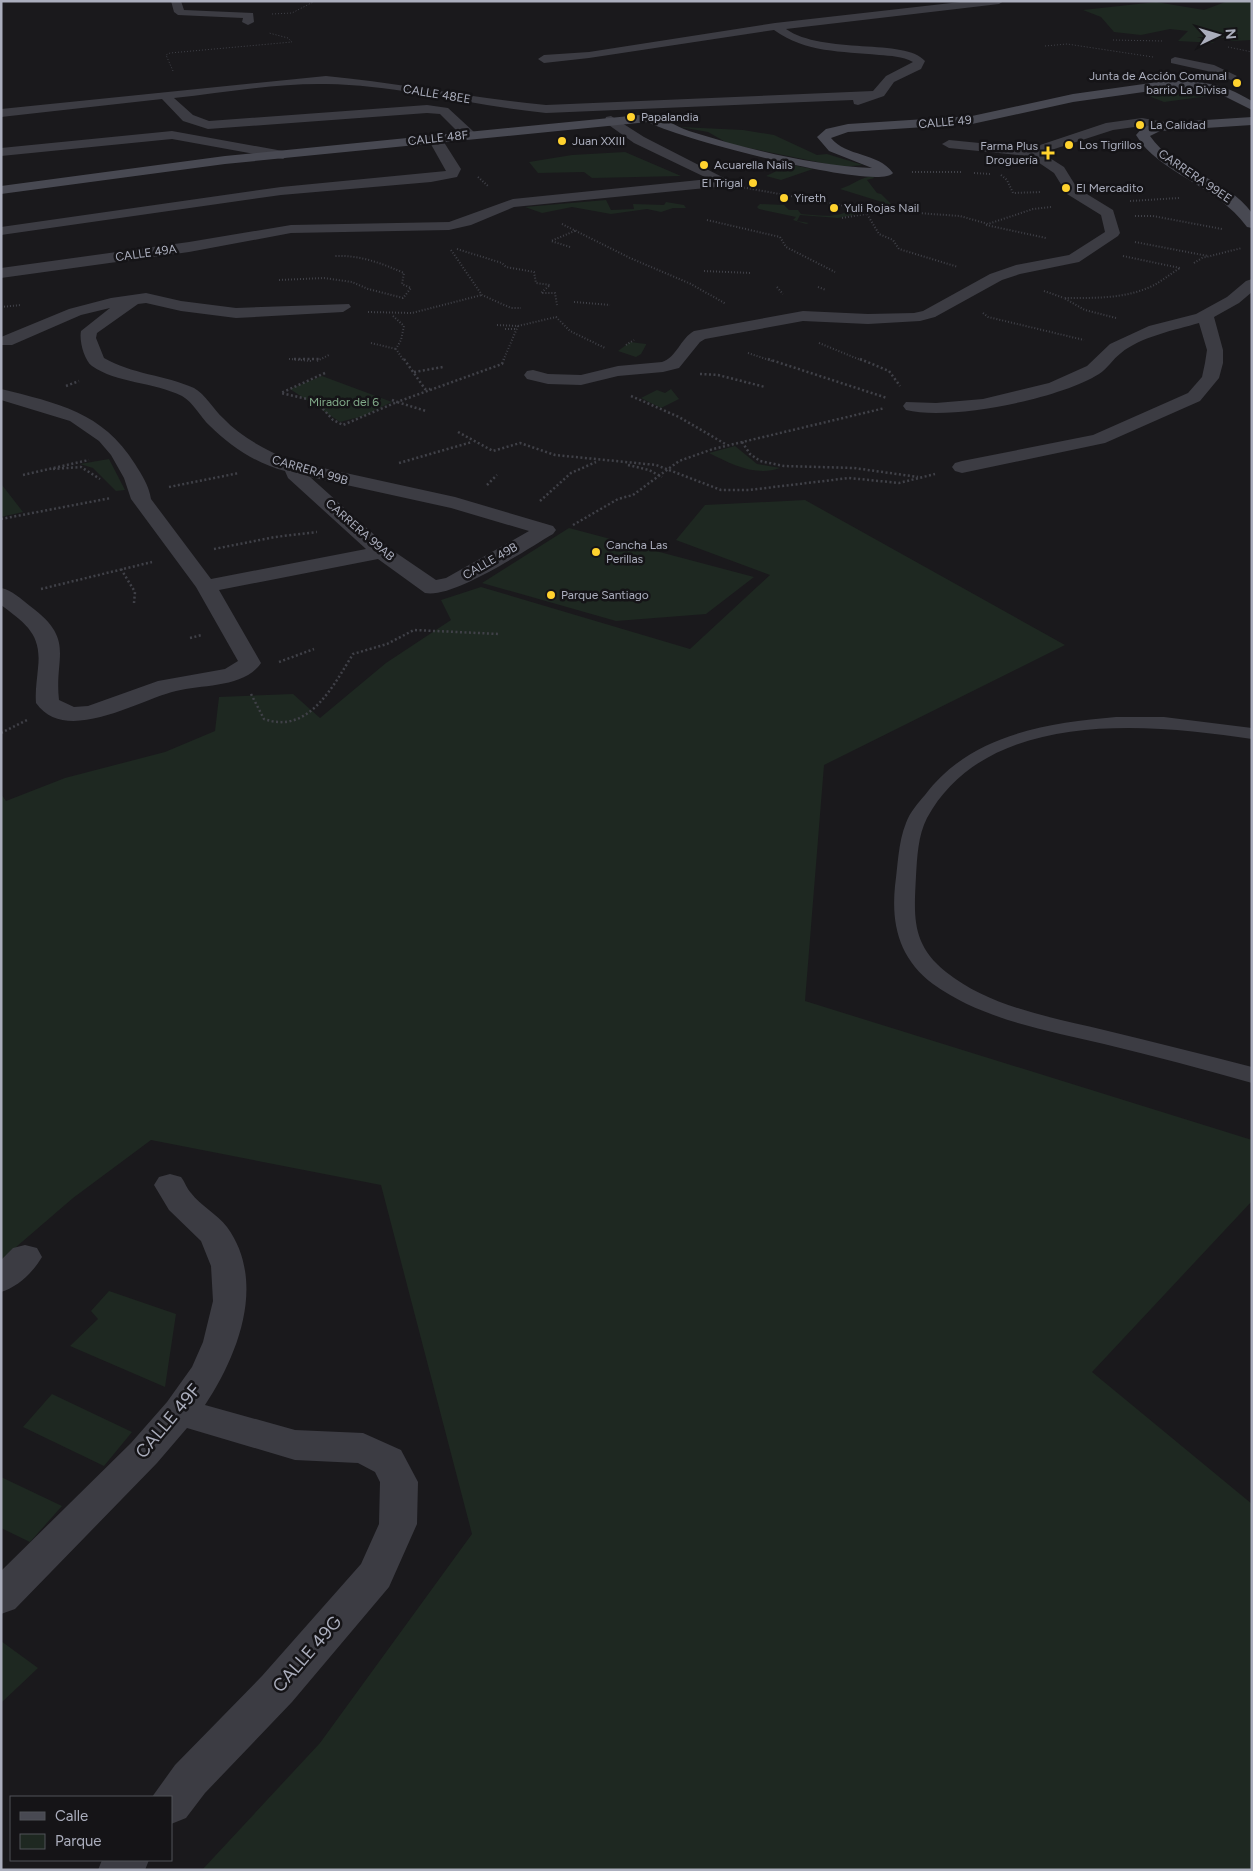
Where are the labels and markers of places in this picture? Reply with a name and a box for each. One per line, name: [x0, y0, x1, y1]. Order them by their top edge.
place label: Junta de Acción Comunal barrio La Divisa: [1089, 69, 1227, 97]
marker: Junta de Acción Comunal barrio La Divisa: [1231, 77, 1243, 89]
place label: Papalandia: [641, 110, 699, 124]
marker: Papalandia: [625, 111, 637, 123]
place label: La Calidad: [1150, 118, 1206, 132]
marker: La Calidad: [1134, 119, 1146, 131]
place label: Juan XXIII: [572, 134, 625, 148]
marker: Juan XXIII: [556, 135, 568, 147]
place label: Los Tigrillos: [1079, 138, 1142, 152]
place label: Farma Plus Droguería: [980, 139, 1038, 167]
marker: Los Tigrillos: [1063, 139, 1075, 151]
marker: Farma Plus Droguería: [1042, 147, 1054, 159]
place label: Acuarella Nails: [714, 158, 793, 172]
marker: Acuarella Nails: [698, 159, 710, 171]
place label: El Trigal: [702, 176, 743, 190]
marker: El Trigal: [747, 177, 759, 189]
place label: El Mercadito: [1076, 181, 1143, 195]
marker: El Mercadito: [1060, 182, 1072, 194]
place label: Yireth: [794, 191, 826, 205]
marker: Yireth: [778, 192, 790, 204]
place label: Yuli Rojas Nail: [844, 201, 919, 215]
marker: Yuli Rojas Nail: [828, 202, 840, 214]
place label: Cancha Las Perillas: [606, 538, 668, 566]
marker: Cancha Las Perillas: [590, 546, 602, 558]
place label: Parque Santiago: [561, 588, 649, 602]
marker: Parque Santiago: [545, 589, 557, 601]

